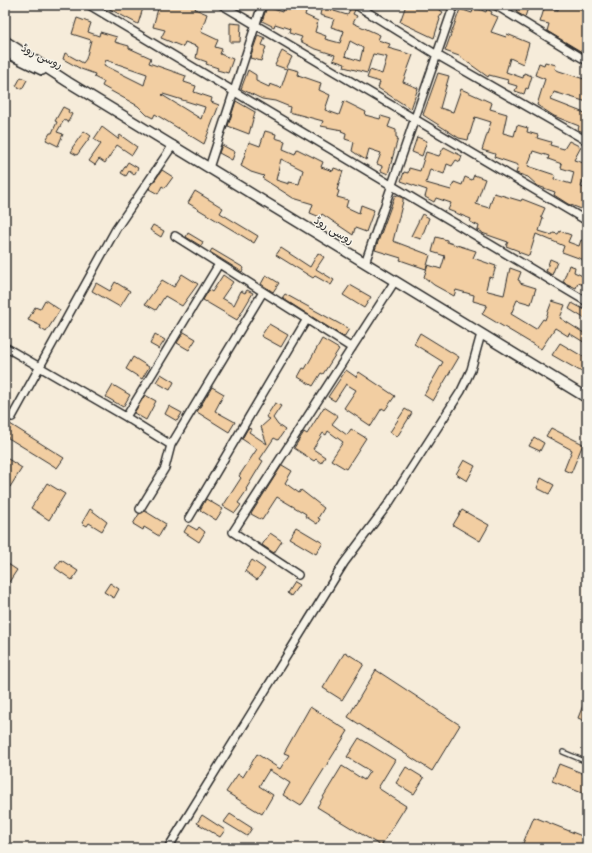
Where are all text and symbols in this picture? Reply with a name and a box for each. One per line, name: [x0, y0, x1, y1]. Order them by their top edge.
street label: روسی روڈ: [19, 41, 64, 73]
street label: روسی روڈ: [311, 214, 356, 248]

